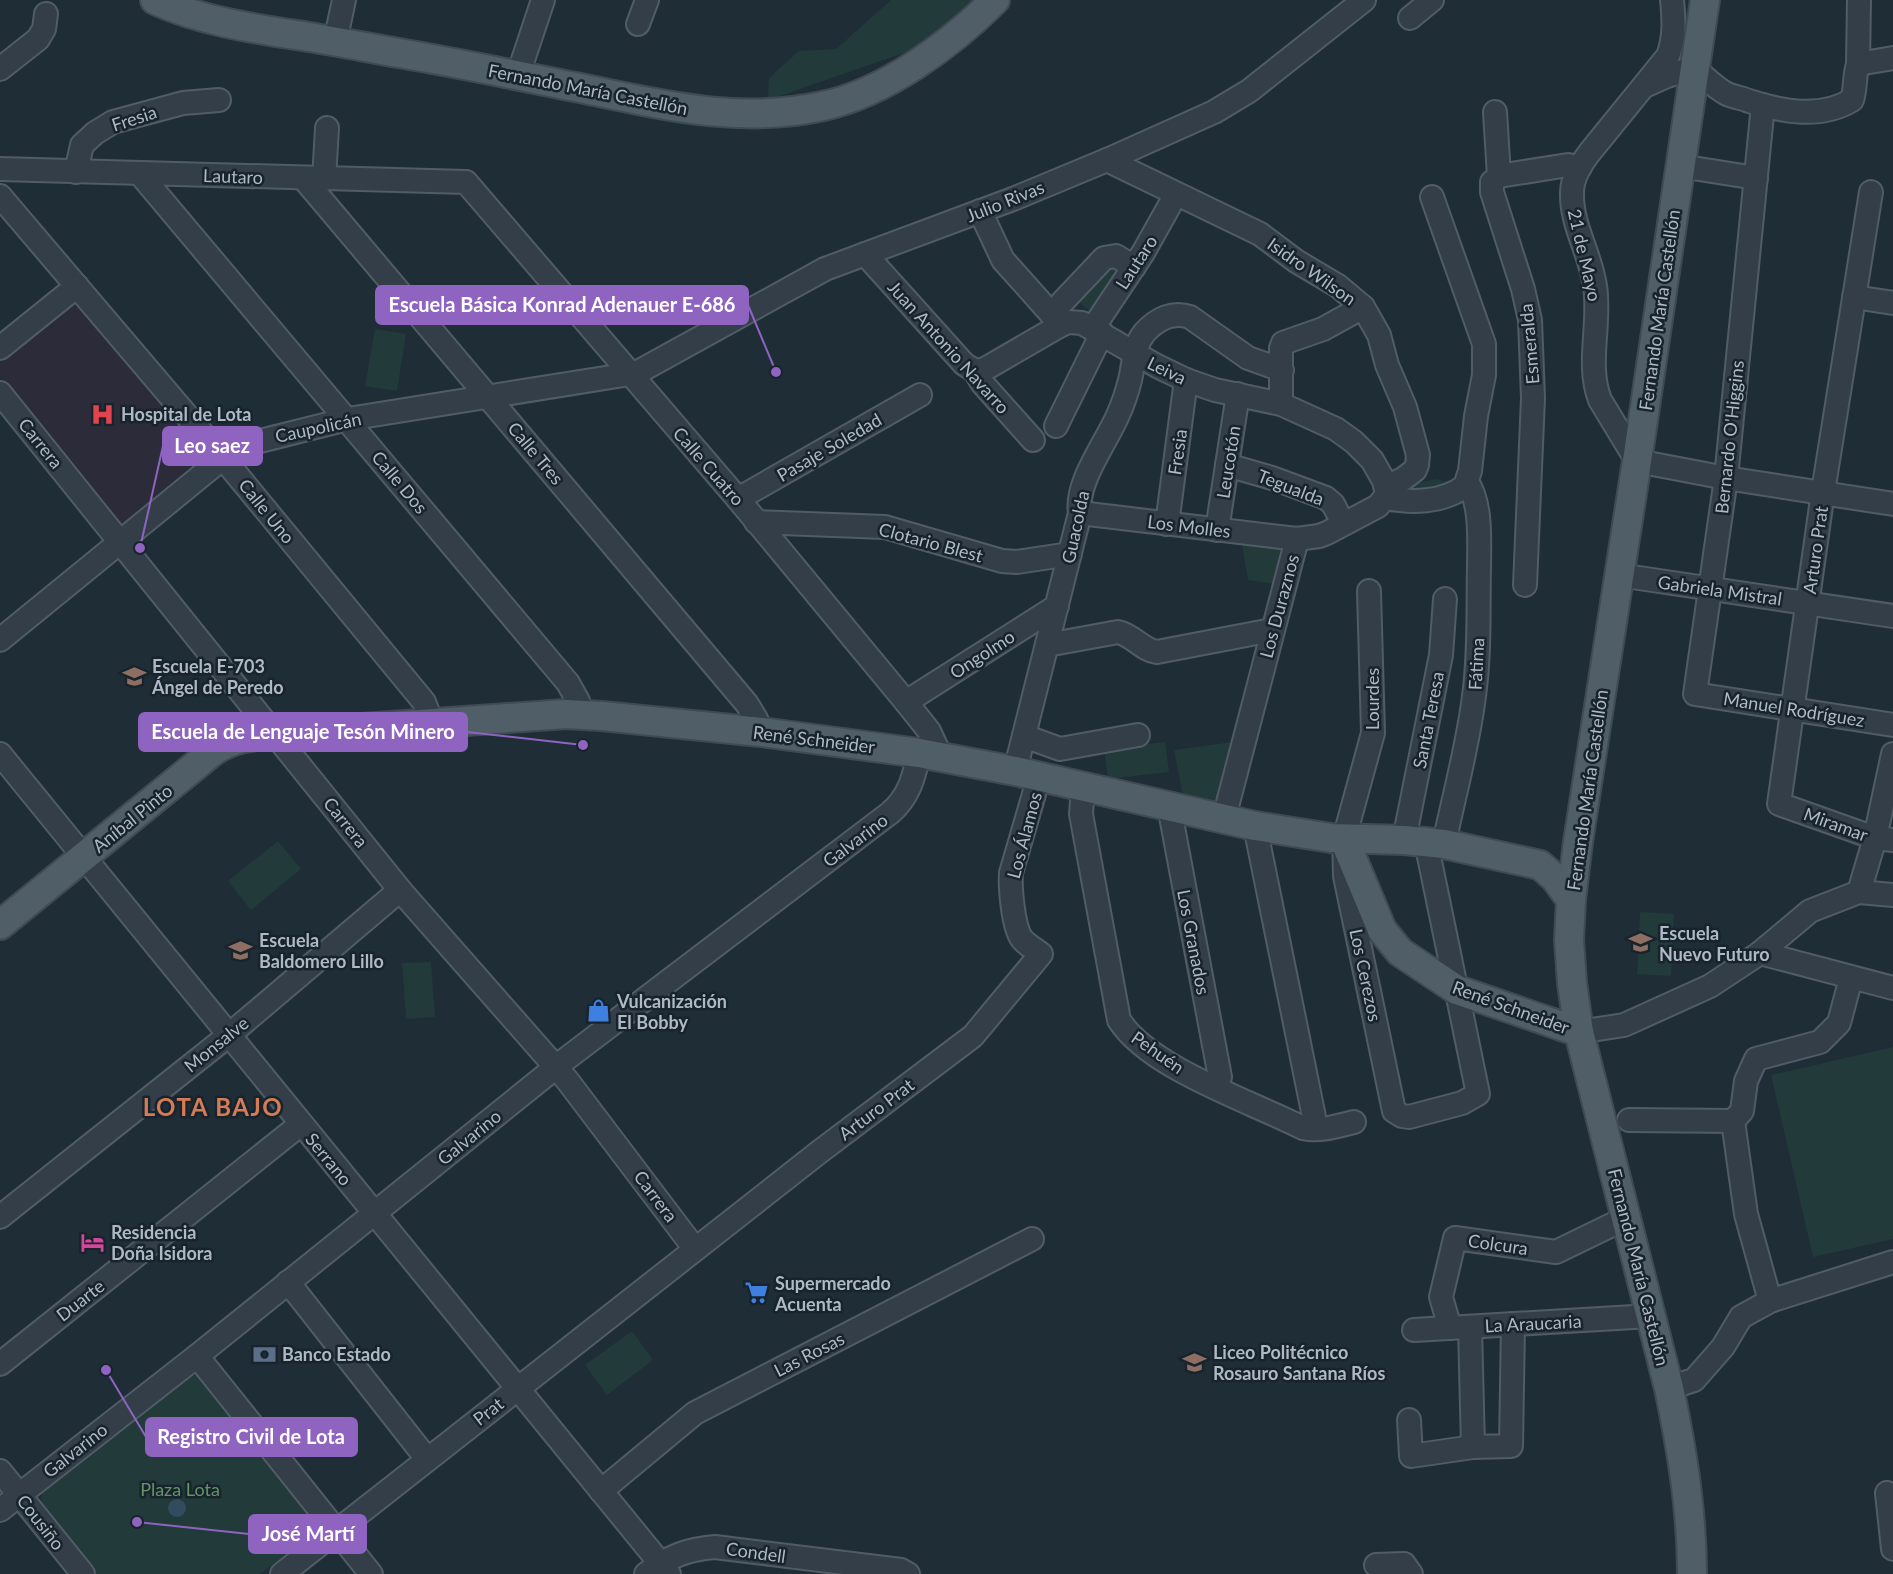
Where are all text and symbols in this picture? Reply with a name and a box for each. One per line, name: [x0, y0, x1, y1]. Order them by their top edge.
street label: Fernando María Castellón: [486, 59, 690, 119]
street label: Fresia: [109, 100, 159, 136]
street label: Lautaro: [203, 164, 263, 188]
street label: Julio Rivas: [963, 175, 1047, 227]
street label: 21 de Mayo: [1564, 207, 1606, 303]
street label: Fernando María Castellón: [1634, 208, 1684, 412]
street label: Lautaro: [1110, 231, 1162, 293]
street label: Isidro Wilson: [1264, 232, 1360, 310]
street label: Juan Antonio Navarro: [883, 276, 1015, 418]
callout: Escuela Básica Konrad Adenauer E-686: [376, 286, 748, 324]
text: Escuela Básica Konrad Adenauer E-686: [389, 292, 735, 316]
street label: Esmeralda: [1515, 303, 1543, 385]
street label: Leiva: [1144, 351, 1190, 389]
street label: Bernardo O'Higgins: [1710, 359, 1748, 515]
hospital icon: Hospital de Lota: [90, 401, 116, 427]
place label: Hospital de Lota: [121, 403, 251, 425]
street label: Caupolicán: [273, 407, 363, 447]
street label: Pasaje Soledad: [773, 408, 885, 486]
street label: Carrera: [14, 413, 68, 473]
street label: Calle Tres: [503, 417, 569, 489]
street label: Calle Cuatro: [669, 422, 749, 510]
street label: Leucotón: [1211, 424, 1245, 500]
callout: Leo saez: [163, 427, 262, 465]
street label: Fresia: [1163, 428, 1191, 476]
text: Leo saez: [174, 433, 250, 457]
street label: Calle Dos: [367, 446, 433, 518]
street label: Tegualda: [1255, 464, 1327, 510]
street label: Calle Uno: [234, 474, 300, 548]
street label: Guacolda: [1057, 489, 1093, 565]
street label: Arturo Prat: [1798, 504, 1832, 595]
street label: Los Molles: [1146, 510, 1232, 542]
street label: Clotario Blest: [877, 518, 986, 567]
street label: Los Duraznos: [1255, 552, 1303, 660]
street label: Gabriela Mistral: [1657, 570, 1783, 610]
street label: Ongolmo: [945, 625, 1019, 683]
street label: Fátima: [1464, 637, 1488, 691]
place label: Escuela E-703 Ángel de Peredo: [151, 655, 284, 698]
school or university icon: Escuela E-703 Ángel de Peredo: [121, 663, 147, 689]
street label: Lourdes: [1361, 668, 1383, 730]
street label: Santa Teresa: [1408, 670, 1448, 770]
street label: Manuel Rodríguez: [1722, 687, 1866, 731]
street label: Fernando María Castellón: [1562, 688, 1612, 892]
callout: Escuela de Lenguaje Tesón Minero: [139, 713, 467, 751]
text: Escuela de Lenguaje Tesón Minero: [151, 719, 455, 743]
street label: René Schneider: [752, 721, 877, 757]
street label: Aníbal Pinto: [88, 779, 176, 857]
street label: Los Álamos: [1002, 789, 1046, 881]
street label: Carrera: [319, 792, 373, 852]
street label: Miramar: [1801, 802, 1871, 846]
street label: Galvarino: [818, 809, 892, 871]
street label: Los Granados: [1173, 888, 1215, 997]
place label: Escuela Nuevo Futuro: [1659, 922, 1770, 965]
street label: Los Cerezos: [1345, 927, 1387, 1024]
place label: Escuela Baldomero Lillo: [259, 929, 384, 972]
school or university icon: Escuela Nuevo Futuro: [1628, 930, 1654, 956]
school or university icon: Escuela Baldomero Lillo: [228, 937, 254, 963]
street label: René Schneider: [1450, 976, 1573, 1038]
place label: Vulcanización El Bobby: [616, 990, 727, 1033]
shop icon: Vulcanización El Bobby: [586, 998, 612, 1024]
street label: Monsalve: [179, 1011, 253, 1077]
street label: Pehuén: [1127, 1026, 1189, 1078]
street label: Arturo Prat: [834, 1073, 918, 1144]
district label: LOTA BAJO: [143, 1092, 283, 1121]
street label: Galvarino: [433, 1105, 505, 1169]
street label: Serrano: [301, 1128, 357, 1190]
street label: Carrera: [630, 1166, 682, 1226]
street label: Fernando María Castellón: [1604, 1166, 1674, 1368]
place label: Residencia Doña Isidora: [111, 1221, 212, 1264]
hotel icon: Residencia Doña Isidora: [80, 1229, 106, 1255]
street label: Colcura: [1467, 1229, 1529, 1259]
place label: Supermercado Acuenta: [774, 1272, 891, 1315]
street label: Duarte: [52, 1274, 108, 1326]
supermarket icon: Supermercado Acuenta: [744, 1280, 770, 1306]
street label: La Araucaria: [1484, 1309, 1582, 1337]
street label: Las Rosas: [770, 1327, 848, 1381]
bank icon: Banco Estado: [251, 1341, 277, 1367]
place label: Liceo Politécnico Rosauro Santana Ríos: [1213, 1341, 1385, 1384]
place label: Banco Estado: [282, 1343, 391, 1365]
school or university icon: Liceo Politécnico Rosauro Santana Ríos: [1182, 1349, 1208, 1375]
street label: Prat: [468, 1392, 508, 1430]
street label: Galvarino: [38, 1418, 112, 1482]
callout: Registro Civil de Lota: [146, 1418, 357, 1456]
text: Registro Civil de Lota: [157, 1424, 345, 1448]
park label: Plaza Lota: [140, 1478, 220, 1500]
street label: Cousiño: [12, 1490, 70, 1554]
callout: José Martí: [249, 1515, 366, 1553]
text: José Martí: [261, 1521, 356, 1545]
street label: Condell: [725, 1537, 787, 1567]

